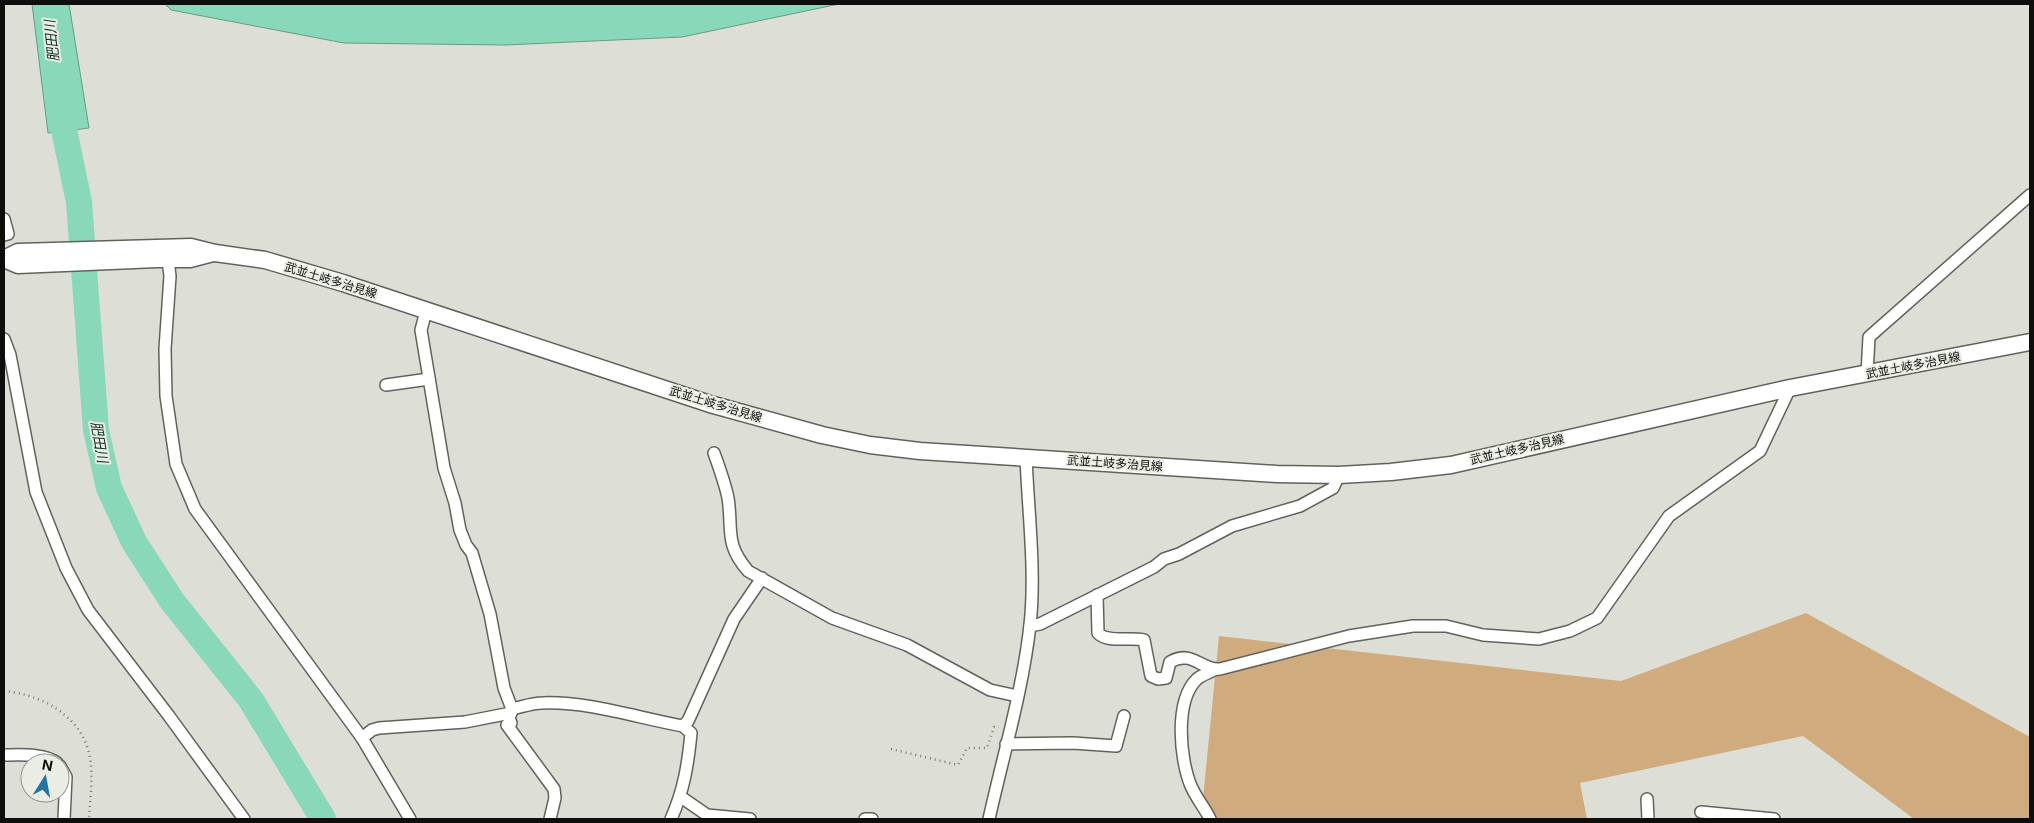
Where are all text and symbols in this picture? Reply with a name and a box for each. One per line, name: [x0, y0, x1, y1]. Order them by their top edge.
water label: 肥田川: [40, 17, 62, 63]
street label: 武並土岐多治見線: [283, 259, 379, 301]
street label: 武並土岐多治見線: [1864, 348, 1962, 382]
street label: 武並土岐多治見線: [668, 383, 764, 425]
water label: 肥田川: [88, 420, 112, 466]
street label: 武並土岐多治見線: [1469, 431, 1565, 467]
street label: 武並土岐多治見線: [1067, 452, 1163, 474]
north arrow: [20, 753, 70, 803]
text: N: [41, 755, 54, 774]

